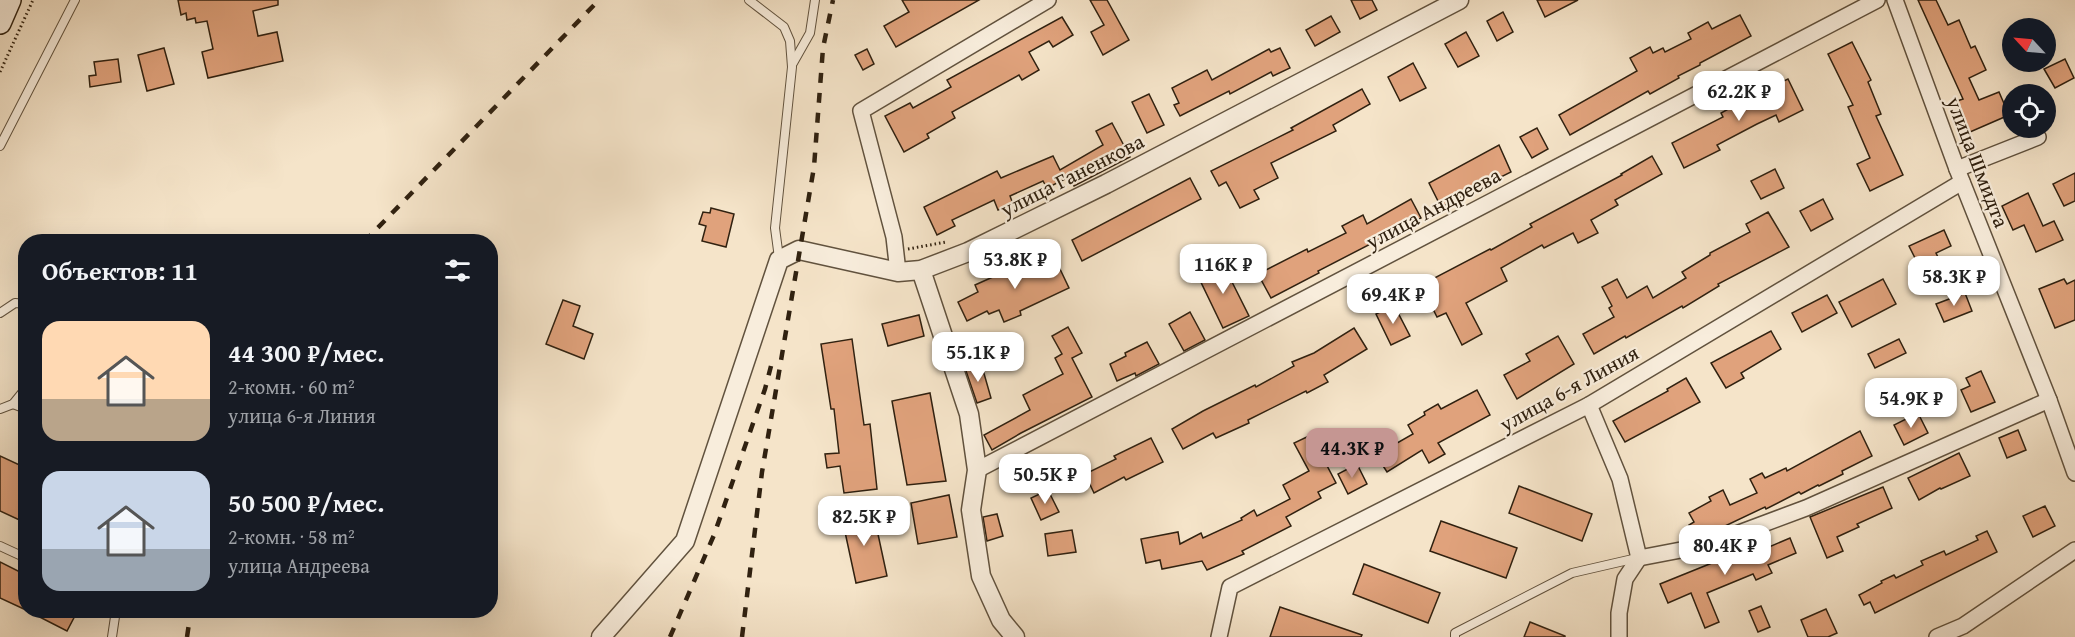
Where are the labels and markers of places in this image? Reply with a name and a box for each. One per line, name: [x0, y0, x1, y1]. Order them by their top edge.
pin: 62.2K ₽: [1684, 71, 1794, 122]
pin: 53.8K ₽: [960, 239, 1070, 290]
pin: 116K ₽: [1174, 244, 1272, 295]
pin: 58.3K ₽: [1899, 256, 2009, 307]
pin: 69.4K ₽: [1338, 274, 1448, 325]
pin: 55.1K ₽: [923, 332, 1033, 383]
pin: 54.9K ₽: [1856, 378, 1966, 429]
pin: 44.3K ₽: [1297, 428, 1407, 479]
pin: 50.5K ₽: [990, 454, 1100, 505]
pin: 82.5K ₽: [809, 496, 919, 547]
pin: 80.4K ₽: [1670, 525, 1780, 576]

